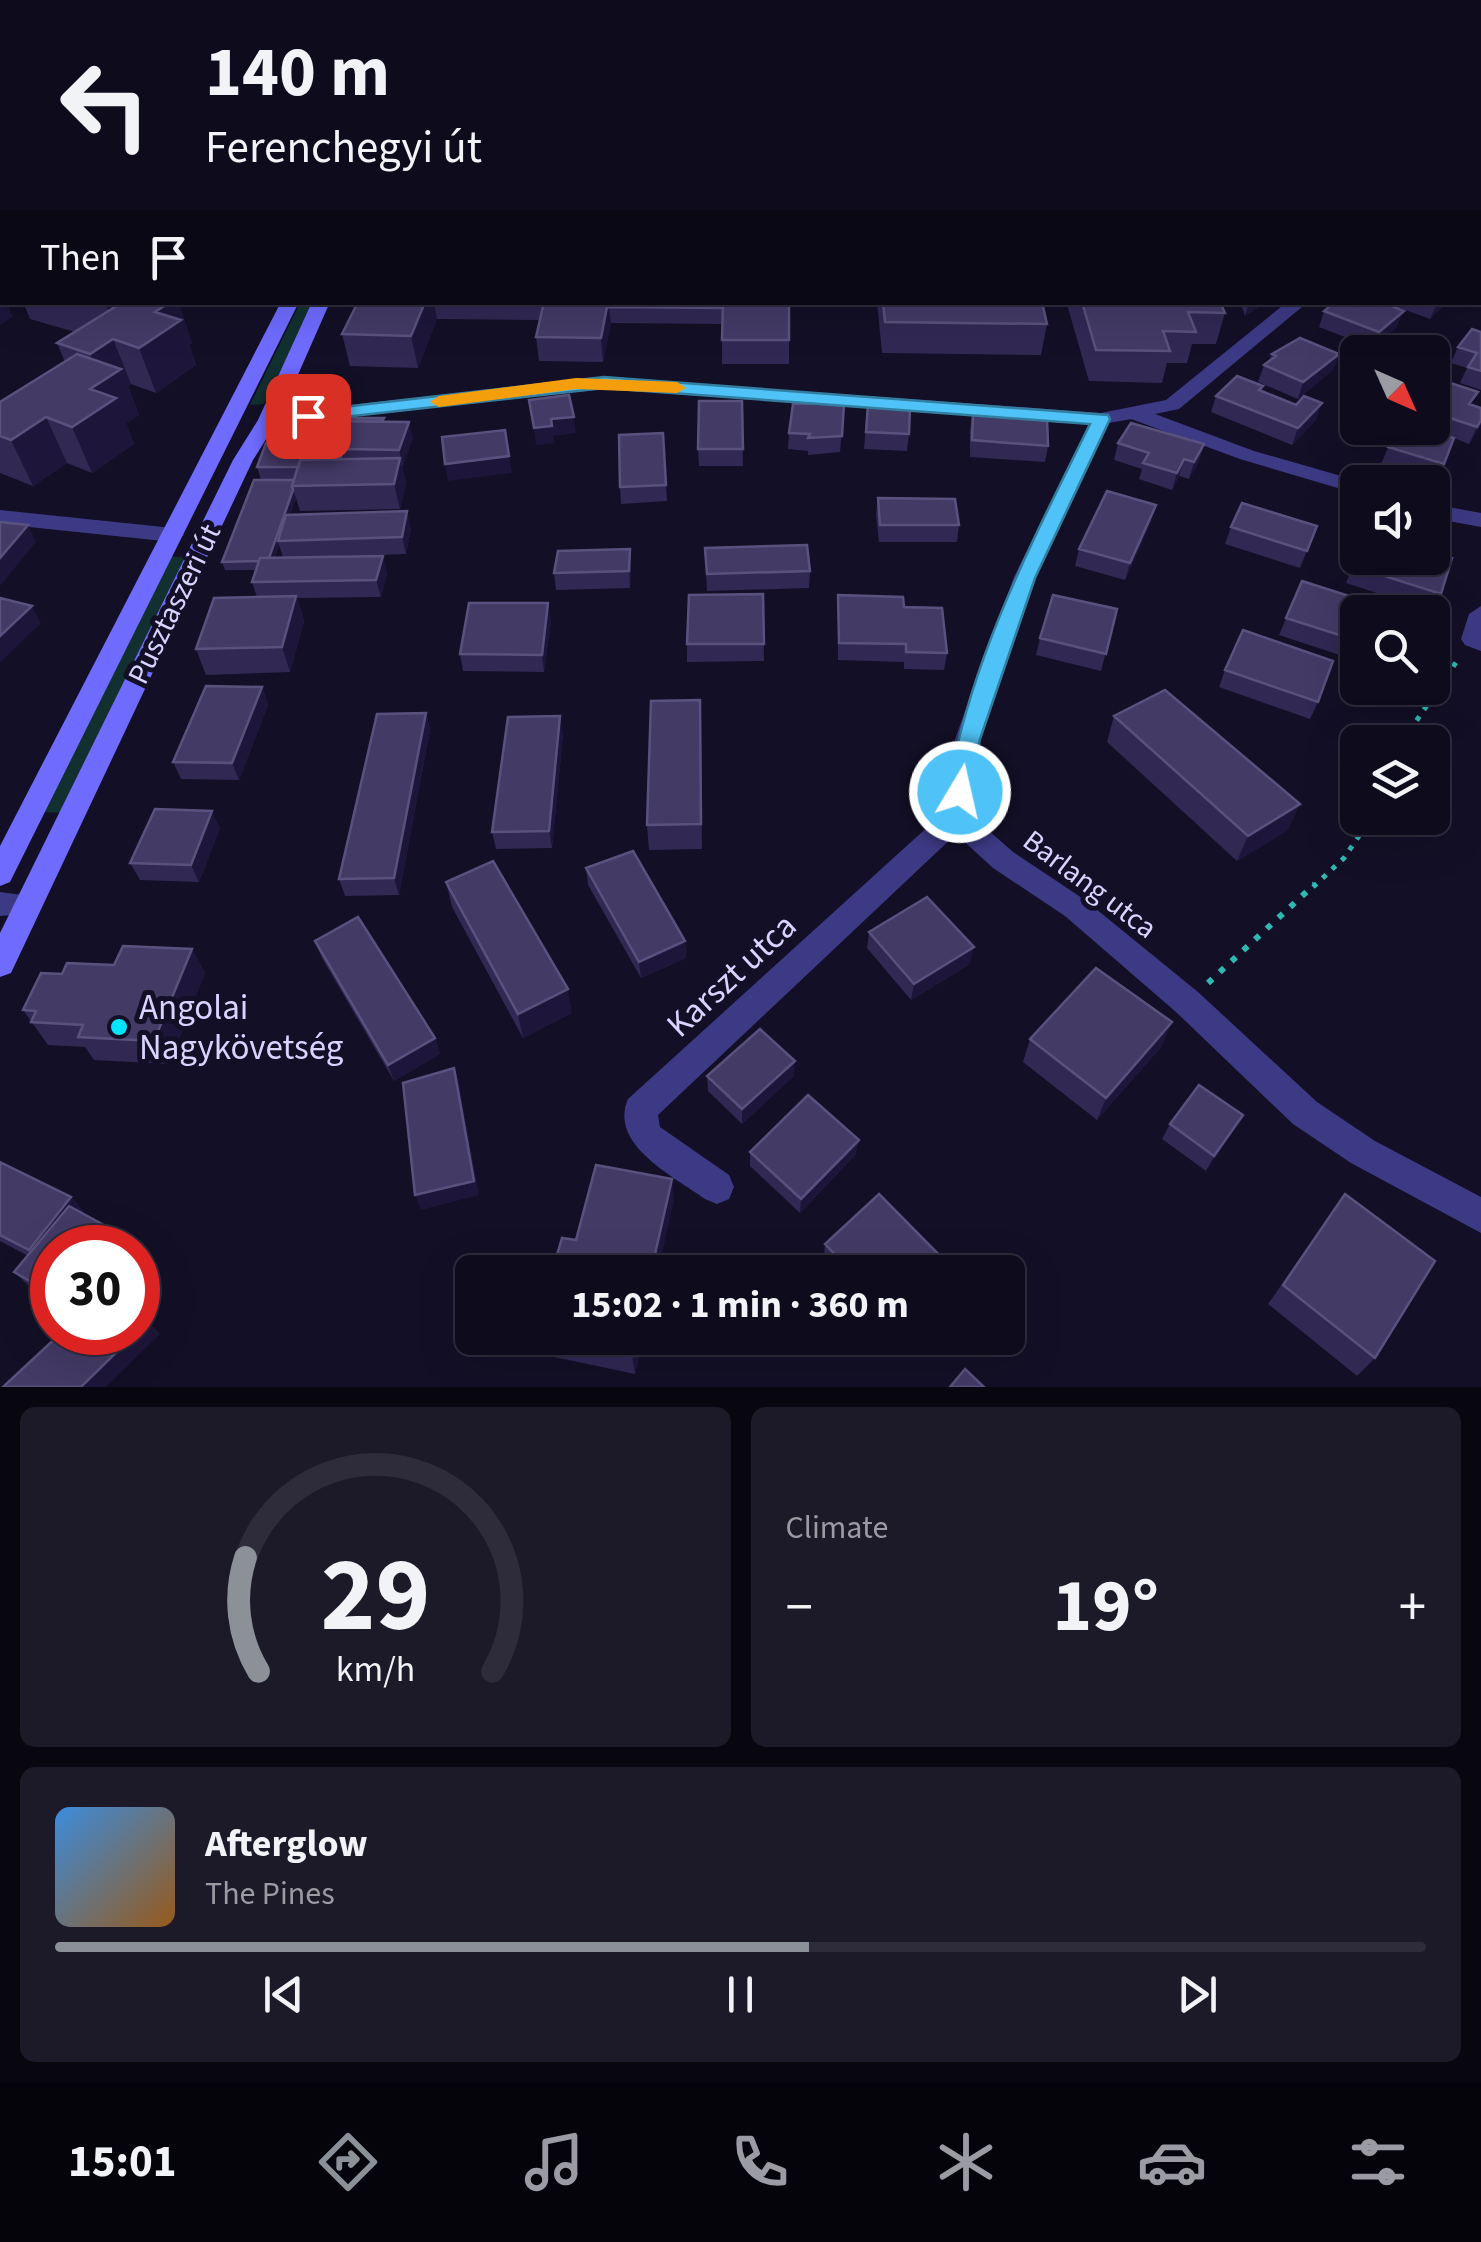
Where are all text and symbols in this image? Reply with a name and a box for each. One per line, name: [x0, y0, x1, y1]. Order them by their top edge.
text: 140 m: [205, 23, 390, 123]
icon: left: [40, 40, 170, 170]
text: Ferenchegyi út: [205, 116, 482, 180]
icon: arrive: [141, 230, 196, 285]
text: Then: [40, 231, 121, 285]
north arrow: [1340, 335, 1450, 445]
map controls: [1340, 335, 1450, 835]
pin: [266, 374, 351, 459]
icon: arrive: [281, 389, 336, 444]
button: sound: [1340, 465, 1450, 575]
street label: Pusztaszeri út: [117, 517, 232, 692]
button: search: [1340, 595, 1450, 705]
button: layers: [1340, 725, 1450, 835]
position arrow: [908, 740, 1012, 844]
street label: Barlang utca: [1014, 820, 1166, 949]
street label: Karszt utca: [655, 902, 808, 1049]
place label: Angolai Nagykövetség: [139, 983, 344, 1073]
marker: Angolai Nagykövetség: [108, 1016, 130, 1038]
speed limit sign: 30: [30, 1225, 160, 1355]
text: 15:02 · 1 min · 360 m: [571, 1278, 909, 1332]
text: Climate: [786, 1505, 888, 1551]
text: 29: [320, 1523, 430, 1671]
text: 19°: [1052, 1553, 1159, 1660]
text: −: [786, 1569, 813, 1647]
text: +: [1399, 1569, 1426, 1647]
text: km/h: [336, 1644, 415, 1695]
text: Afterglow: [205, 1817, 368, 1871]
text: The Pines: [205, 1871, 335, 1917]
icon: previous: [256, 1967, 311, 2022]
icon: pause: [713, 1967, 768, 2022]
icon: next: [1170, 1967, 1225, 2022]
icon: directions: [313, 2127, 383, 2197]
icon: music: [519, 2127, 589, 2197]
icon: phone: [725, 2127, 795, 2197]
icon: climate: [931, 2127, 1001, 2197]
icon: car: [1137, 2127, 1207, 2197]
icon: filters: [1343, 2127, 1413, 2197]
text: 15:01: [68, 2130, 177, 2194]

